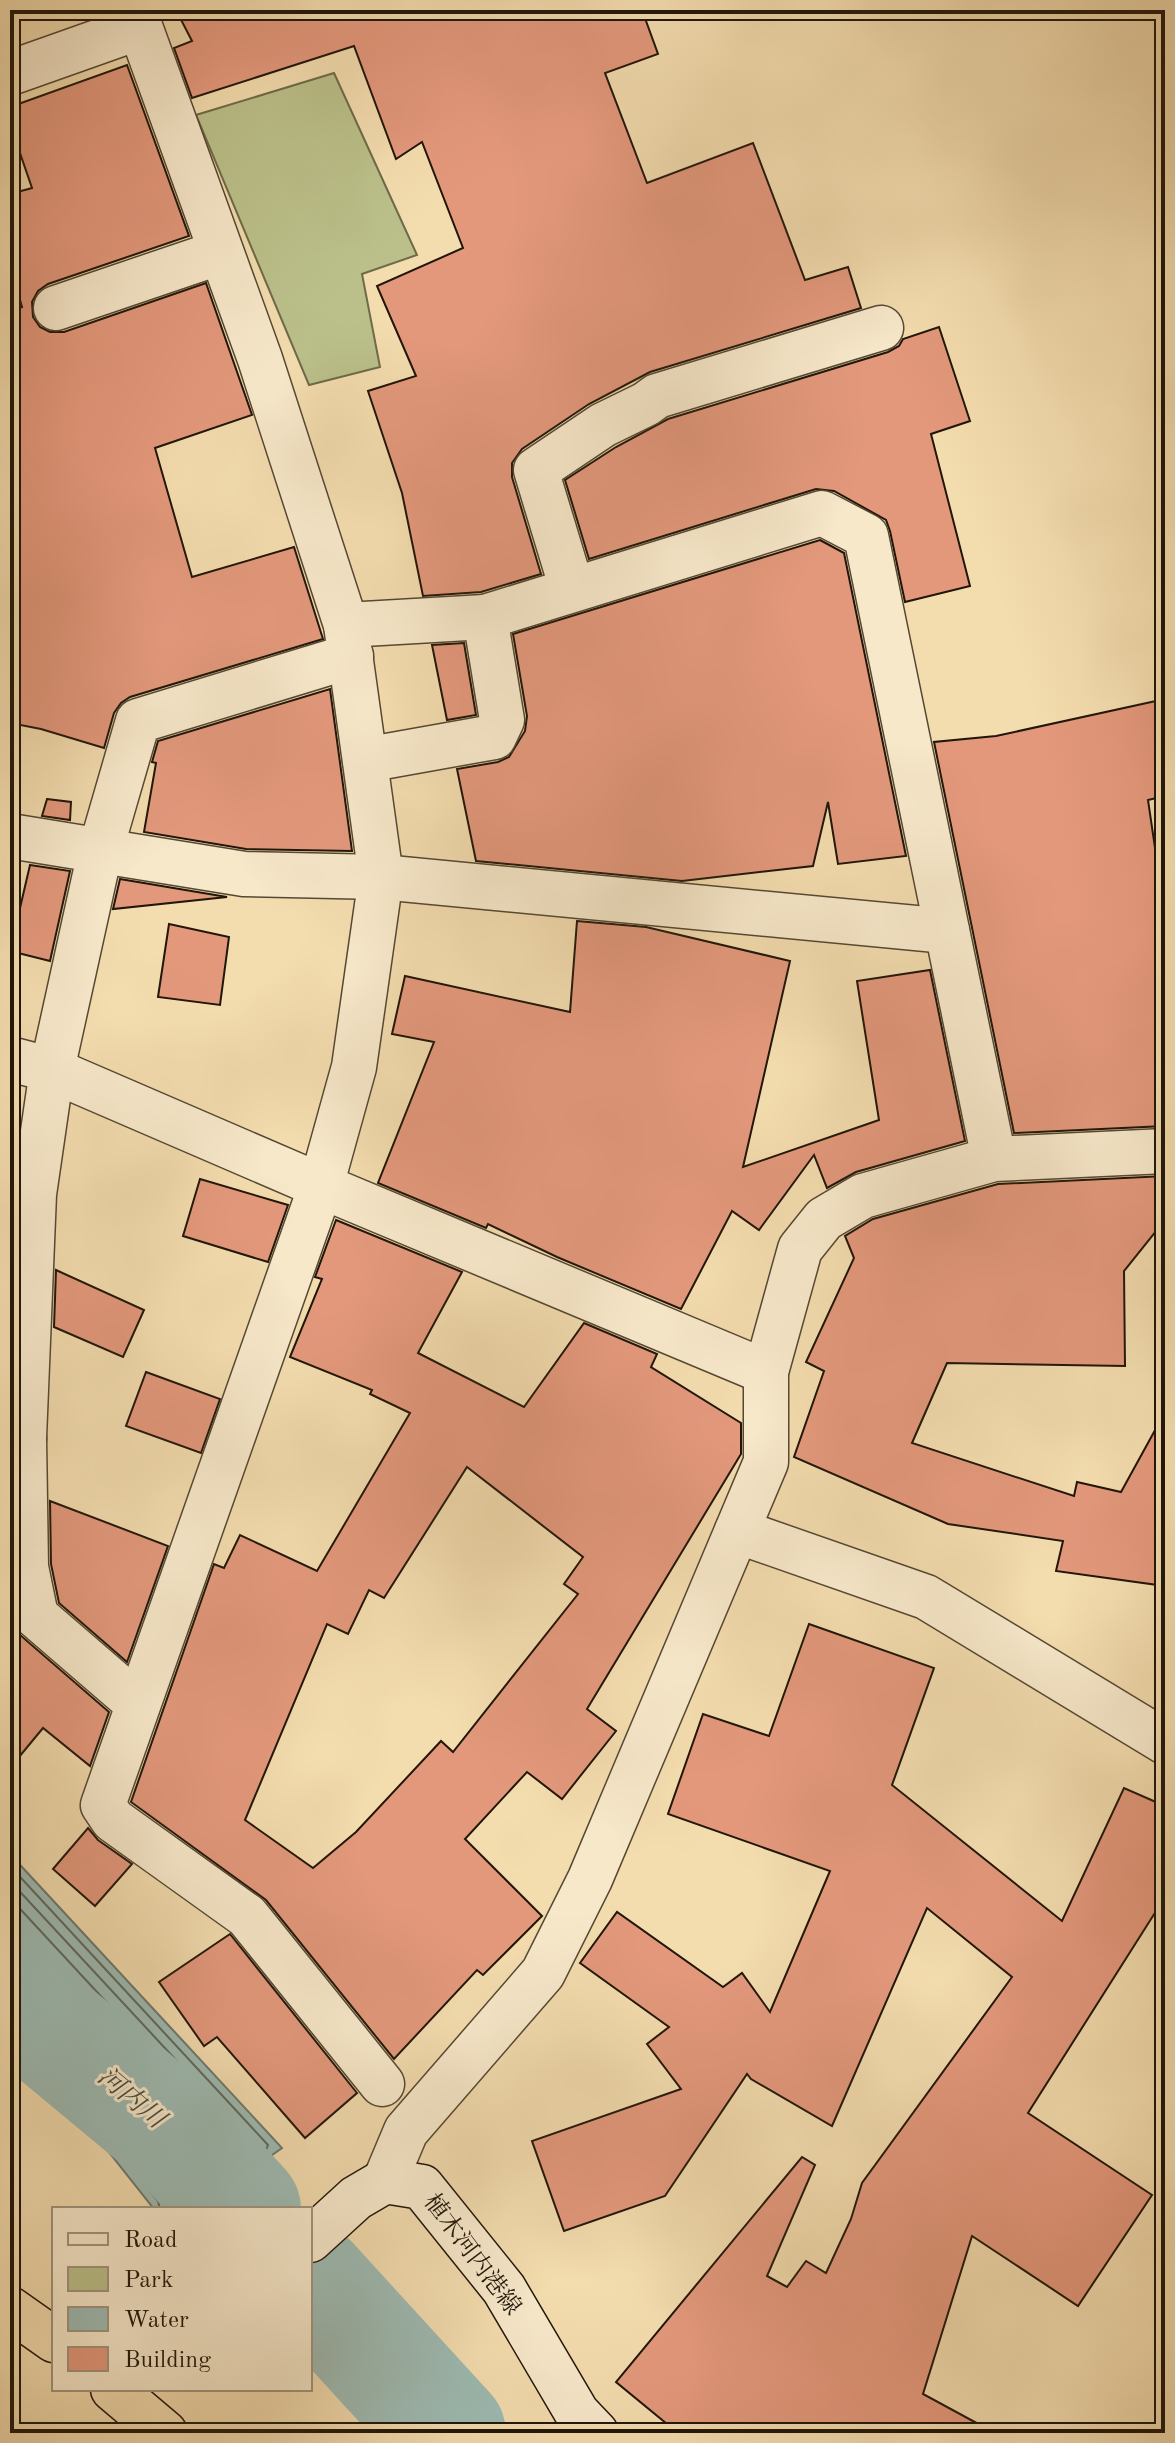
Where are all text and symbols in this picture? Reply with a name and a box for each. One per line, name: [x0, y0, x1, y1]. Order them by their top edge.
water label: 河内川: [92, 2062, 173, 2135]
street label: 植木河内港線: [418, 2189, 527, 2320]
legend: [52, 2207, 312, 2391]
text: Road: [124, 2229, 177, 2253]
text: Park: [124, 2269, 173, 2293]
text: Water: [124, 2309, 189, 2333]
text: Building: [124, 2349, 211, 2373]

